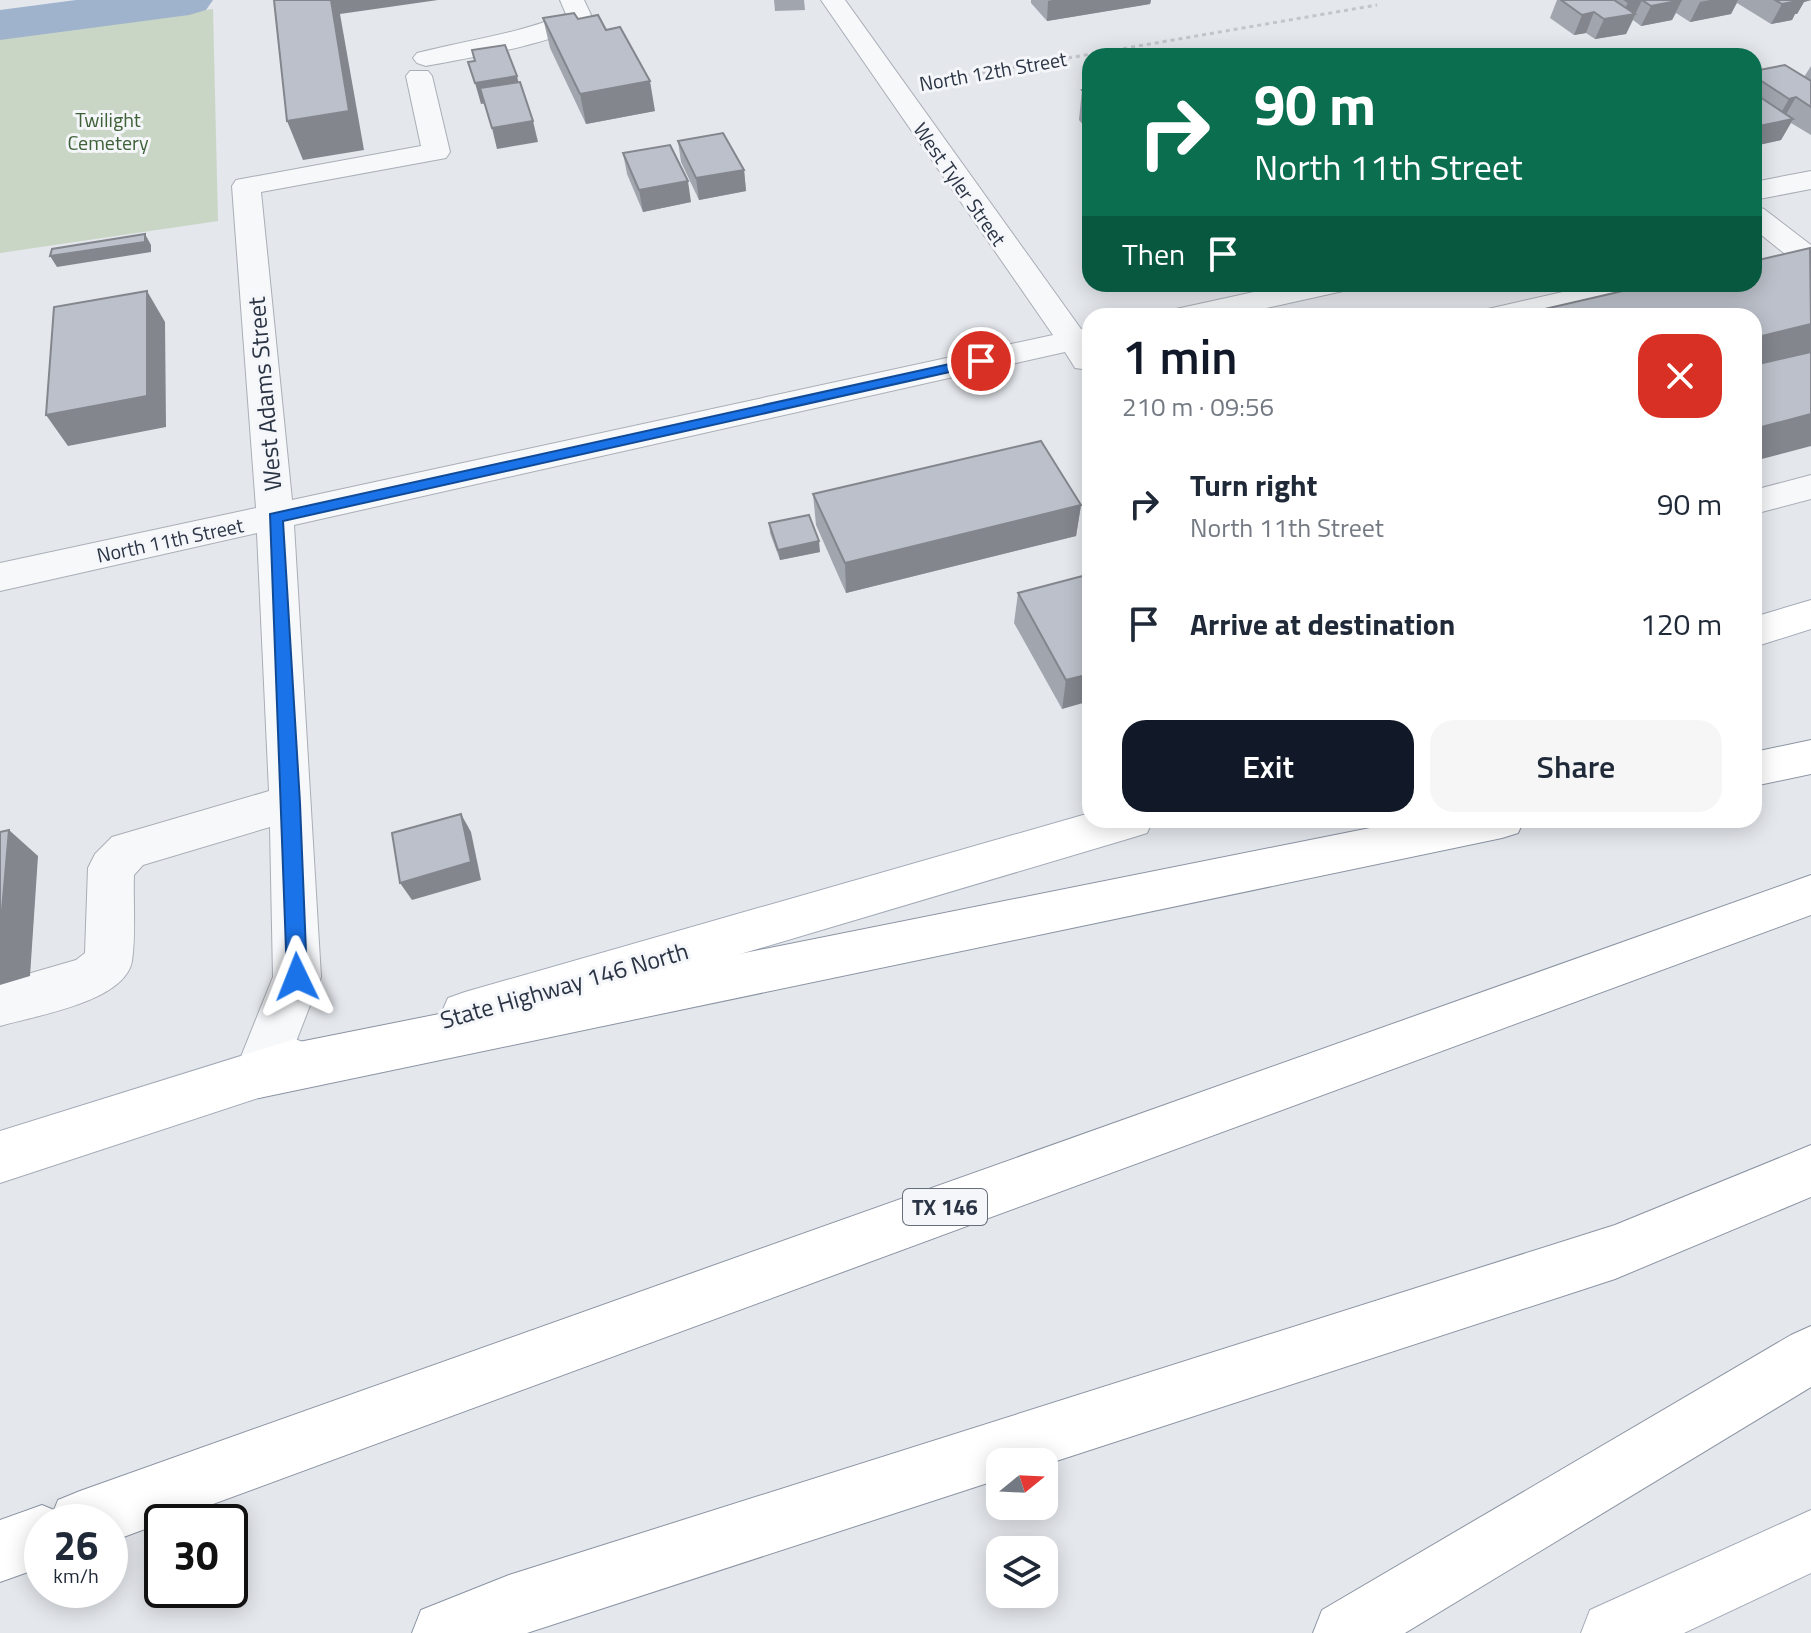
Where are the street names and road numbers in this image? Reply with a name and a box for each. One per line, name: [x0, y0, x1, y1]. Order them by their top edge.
street label: North 12th Street: [917, 43, 1069, 99]
street label: West Tyler Street: [906, 116, 1014, 252]
street label: West Adams Street: [238, 295, 290, 493]
street label: North 11th Street: [94, 509, 246, 571]
street label: State Highway 146 North: [436, 932, 692, 1038]
road number: TX 146: [903, 1189, 987, 1225]

